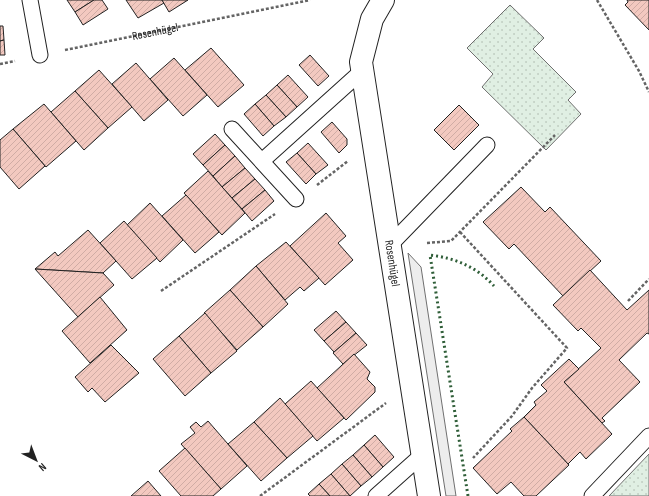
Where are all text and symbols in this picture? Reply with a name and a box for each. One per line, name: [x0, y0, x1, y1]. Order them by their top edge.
street label: Rosenhügel: [131, 20, 180, 44]
street label: Rosenhügel: [381, 239, 403, 287]
north arrow: [16, 440, 56, 480]
text: N: [36, 460, 49, 474]

